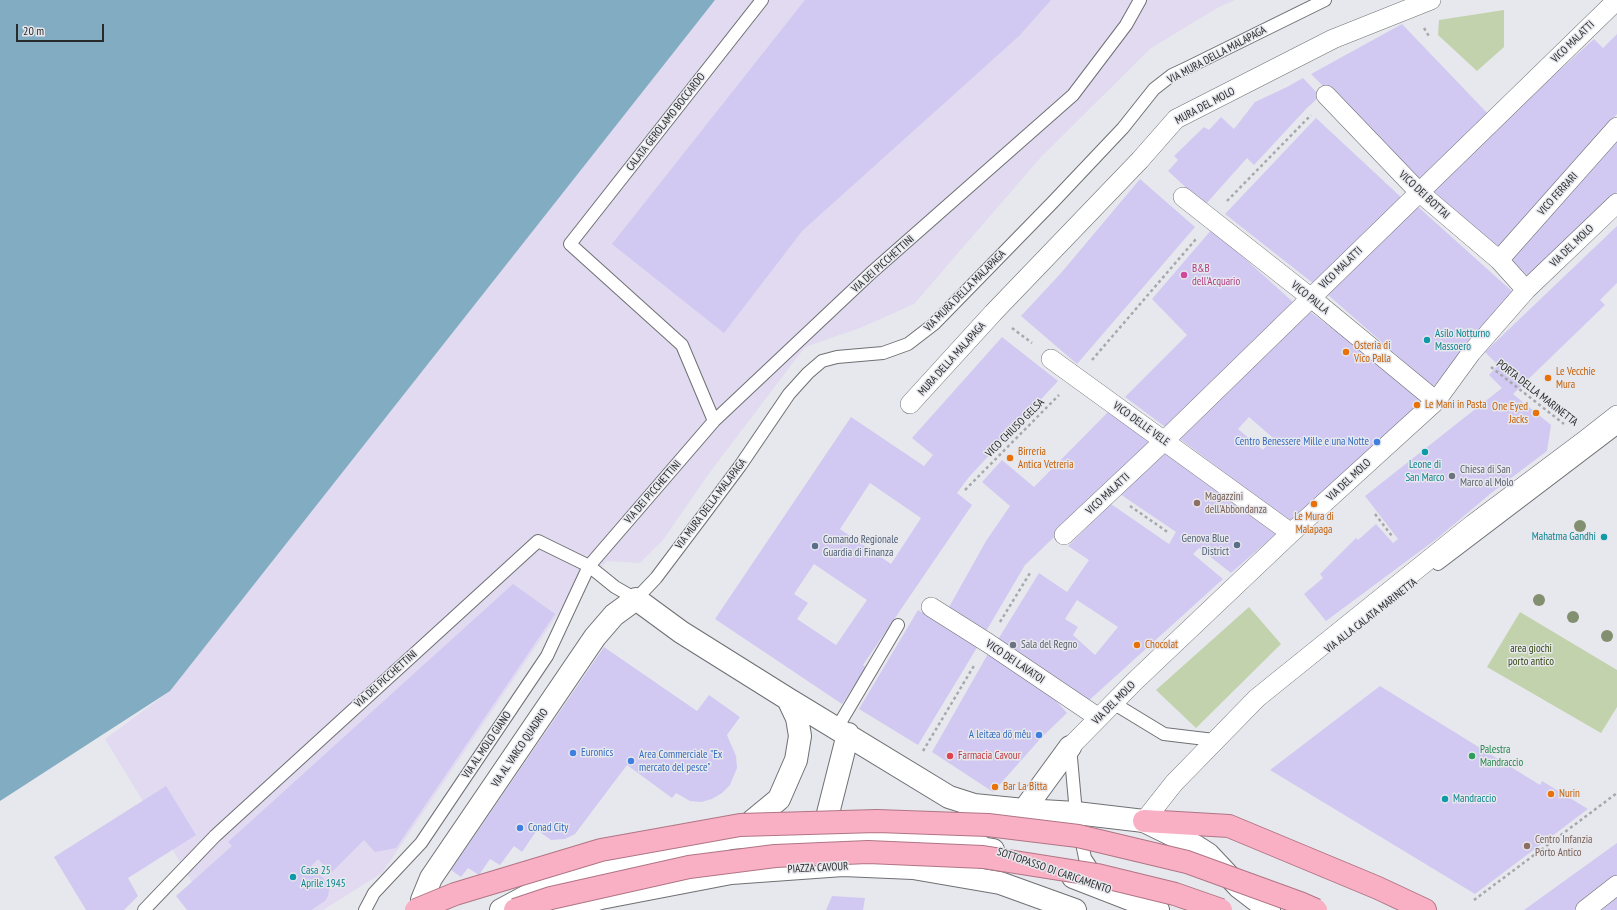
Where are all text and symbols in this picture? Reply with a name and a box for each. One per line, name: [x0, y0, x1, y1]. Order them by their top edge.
scale bar: [18, 16, 106, 42]
street label: VICO MALATTI: [1549, 18, 1597, 66]
text: 20 m: [23, 23, 44, 38]
street label: VIA MURA DELLA MALAPAGA: [1165, 23, 1269, 87]
street label: CALATA GEROLAMO BOCCARDO: [624, 70, 708, 174]
street label: MURA DEL MOLO: [1173, 85, 1237, 127]
street label: VICO DEI BOTTAI: [1396, 168, 1452, 222]
street label: VICO FERRARI: [1535, 170, 1581, 218]
street label: VIA DEL MOLO: [1547, 222, 1597, 270]
street label: VIA DEI PICCHETTINI: [849, 232, 917, 296]
street label: VICO MALATTI: [1317, 244, 1365, 292]
street label: VIA MURA DELLA MALAPAGA: [922, 248, 1008, 334]
place label: B&B dell'Acquario: [1192, 262, 1240, 288]
marker: B&B dell'Acquario: [1179, 270, 1189, 280]
street label: VICO PALLA: [1288, 279, 1332, 317]
street label: MURA DELLA MALAPAGA: [915, 319, 989, 399]
place label: Asilo Notturno Massoero: [1435, 327, 1490, 353]
marker: Asilo Notturno Massoero: [1422, 335, 1432, 345]
place label: Osteria di Vico Palla: [1354, 339, 1391, 365]
marker: Osteria di Vico Palla: [1341, 347, 1351, 357]
street label: PORTA DELLA MARINETTA: [1494, 357, 1580, 429]
place label: Le Vecchie Mura: [1556, 365, 1595, 391]
marker: Le Vecchie Mura: [1543, 373, 1553, 383]
street label: VICO CHIUSO GELSA: [983, 396, 1047, 460]
place label: Le Mani in Pasta: [1425, 398, 1487, 412]
street label: VICO DELLE VELE: [1110, 399, 1172, 449]
marker: Le Mani in Pasta: [1412, 400, 1422, 410]
place label: One Eyed Jacks: [1492, 400, 1528, 426]
marker: One Eyed Jacks: [1531, 408, 1541, 418]
place label: Centro Benessere Mille e una Notte: [1235, 435, 1369, 449]
marker: Centro Benessere Mille e una Notte: [1372, 437, 1382, 447]
place label: Birreria Antica Vetreria: [1018, 445, 1074, 471]
marker: Leone di San Marco: [1420, 447, 1430, 457]
marker: Birreria Antica Vetreria: [1005, 453, 1015, 463]
street label: VIA MURA DELLA MALAPAGA: [673, 456, 749, 552]
street label: VIA DEL MOLO: [1324, 456, 1374, 504]
street label: VIA DEI PICCHETTINI: [622, 458, 684, 526]
place label: Leone di San Marco: [1405, 458, 1445, 484]
place label: Chiesa di San Marco al Molo: [1460, 463, 1514, 489]
street label: VICO MALATTI: [1083, 470, 1133, 518]
marker: Chiesa di San Marco al Molo: [1447, 471, 1457, 481]
place label: Magazzini dell'Abbondanza: [1205, 490, 1267, 516]
marker: Magazzini dell'Abbondanza: [1192, 498, 1202, 508]
marker: Le Mura di Malapaga: [1309, 499, 1319, 509]
place label: Le Mura di Malapaga: [1294, 510, 1334, 536]
place label: Mahatma Gandhi: [1532, 530, 1596, 544]
place label: Genova Blue District: [1182, 532, 1229, 558]
marker: Mahatma Gandhi: [1599, 532, 1609, 542]
place label: Comando Regionale Guardia di Finanza: [823, 533, 898, 559]
marker: Genova Blue District: [1232, 540, 1242, 550]
marker: Comando Regionale Guardia di Finanza: [810, 541, 820, 551]
street label: VIA ALLA CALATA MARINETTA: [1322, 576, 1420, 656]
street label: VICO DEI LAVATOI: [983, 638, 1047, 686]
place label: Sala del Regno: [1021, 638, 1077, 652]
place label: Chocolat: [1145, 638, 1178, 652]
marker: Sala del Regno: [1008, 640, 1018, 650]
marker: Chocolat: [1132, 640, 1142, 650]
park label: area giochi porto antico: [1508, 642, 1554, 668]
street label: VIA DEI PICCHETTINI: [352, 647, 420, 711]
street label: VIA DEL MOLO: [1090, 679, 1138, 727]
street label: VIA AL VARCO QUADRIO: [489, 706, 551, 790]
street label: VIA AL MOLO GIANO: [460, 709, 514, 781]
place label: A leitæa dö mêu: [969, 728, 1031, 742]
marker: A leitæa dö mêu: [1034, 730, 1044, 740]
place label: Palestra Mandraccio: [1480, 743, 1523, 769]
place label: Euronics: [581, 746, 613, 760]
marker: Euronics: [568, 748, 578, 758]
place label: Area Commerciale "Ex mercato del pesce": [639, 748, 722, 774]
place label: Farmacia Cavour: [958, 749, 1021, 763]
marker: Farmacia Cavour: [945, 751, 955, 761]
marker: Palestra Mandraccio: [1467, 751, 1477, 761]
marker: Area Commerciale "Ex mercato del pesce": [626, 756, 636, 766]
place label: Bar La Bitta: [1003, 780, 1047, 794]
marker: Bar La Bitta: [990, 782, 1000, 792]
place label: Nurin: [1559, 787, 1580, 801]
marker: Nurin: [1546, 789, 1556, 799]
place label: Mandraccio: [1453, 792, 1496, 806]
marker: Mandraccio: [1440, 794, 1450, 804]
place label: Conad City: [528, 821, 568, 835]
marker: Conad City: [515, 823, 525, 833]
place label: Centro Infanzia Porto Antico: [1535, 833, 1592, 859]
marker: Centro Infanzia Porto Antico: [1522, 841, 1532, 851]
street label: SOTTOPASSO DI CARICAMENTO: [995, 845, 1113, 897]
street label: PIAZZA CAVOUR: [787, 860, 849, 876]
place label: Casa 25 Aprile 1945: [301, 864, 346, 890]
marker: Casa 25 Aprile 1945: [288, 872, 298, 882]

